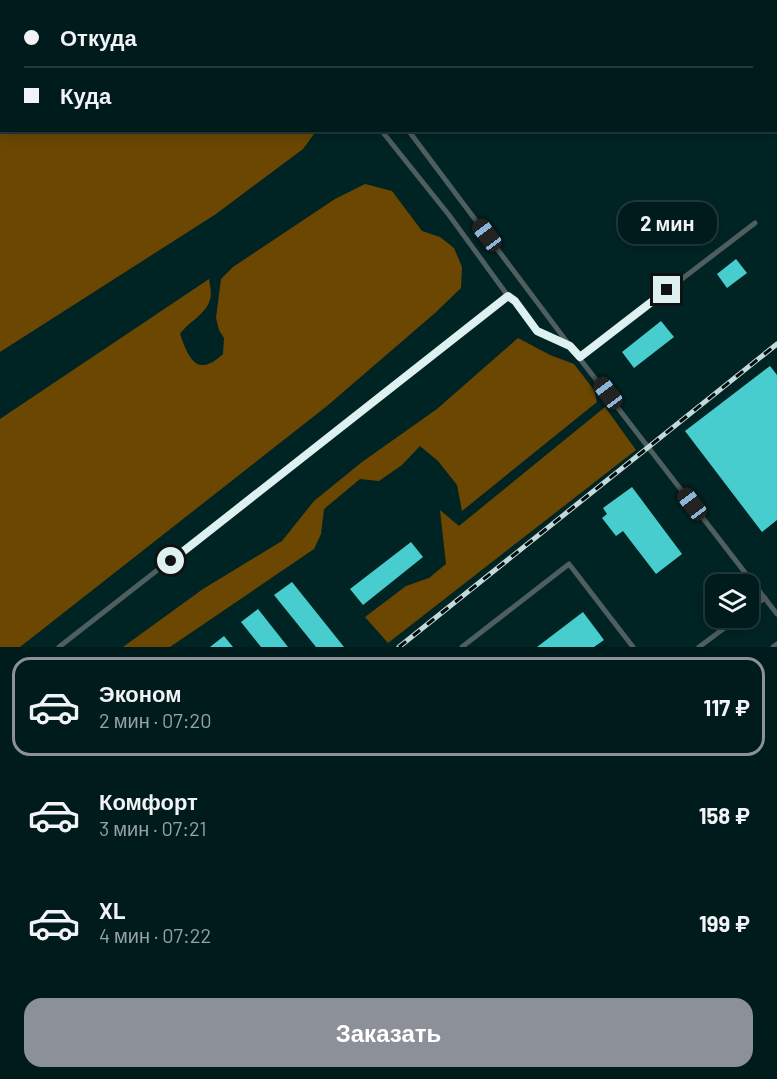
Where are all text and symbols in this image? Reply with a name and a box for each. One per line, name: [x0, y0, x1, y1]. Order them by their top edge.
text: Откуда: [60, 24, 137, 50]
text: Куда: [60, 82, 111, 108]
callout: 2 мин: [618, 203, 716, 245]
text: 2 мин: [640, 211, 695, 235]
car: [469, 215, 505, 255]
route end: [653, 276, 680, 303]
car: [590, 373, 626, 413]
car: [674, 484, 710, 524]
route start: [157, 547, 184, 574]
map controls: [705, 574, 759, 628]
button: layers: [705, 574, 759, 628]
icon: car: [27, 680, 81, 734]
text: Эконом: [99, 680, 182, 706]
text: 117 ₽: [704, 694, 750, 720]
text: 2 мин · 07:20: [99, 708, 211, 732]
icon: car: [27, 788, 81, 842]
text: Комфорт: [99, 788, 198, 814]
text: 158 ₽: [699, 802, 750, 828]
text: 3 мин · 07:21: [99, 816, 206, 840]
icon: car: [27, 896, 81, 950]
text: XL: [99, 897, 125, 923]
text: 199 ₽: [699, 910, 750, 936]
text: 4 мин · 07:22: [99, 923, 211, 947]
button: Заказать: [24, 998, 753, 1067]

